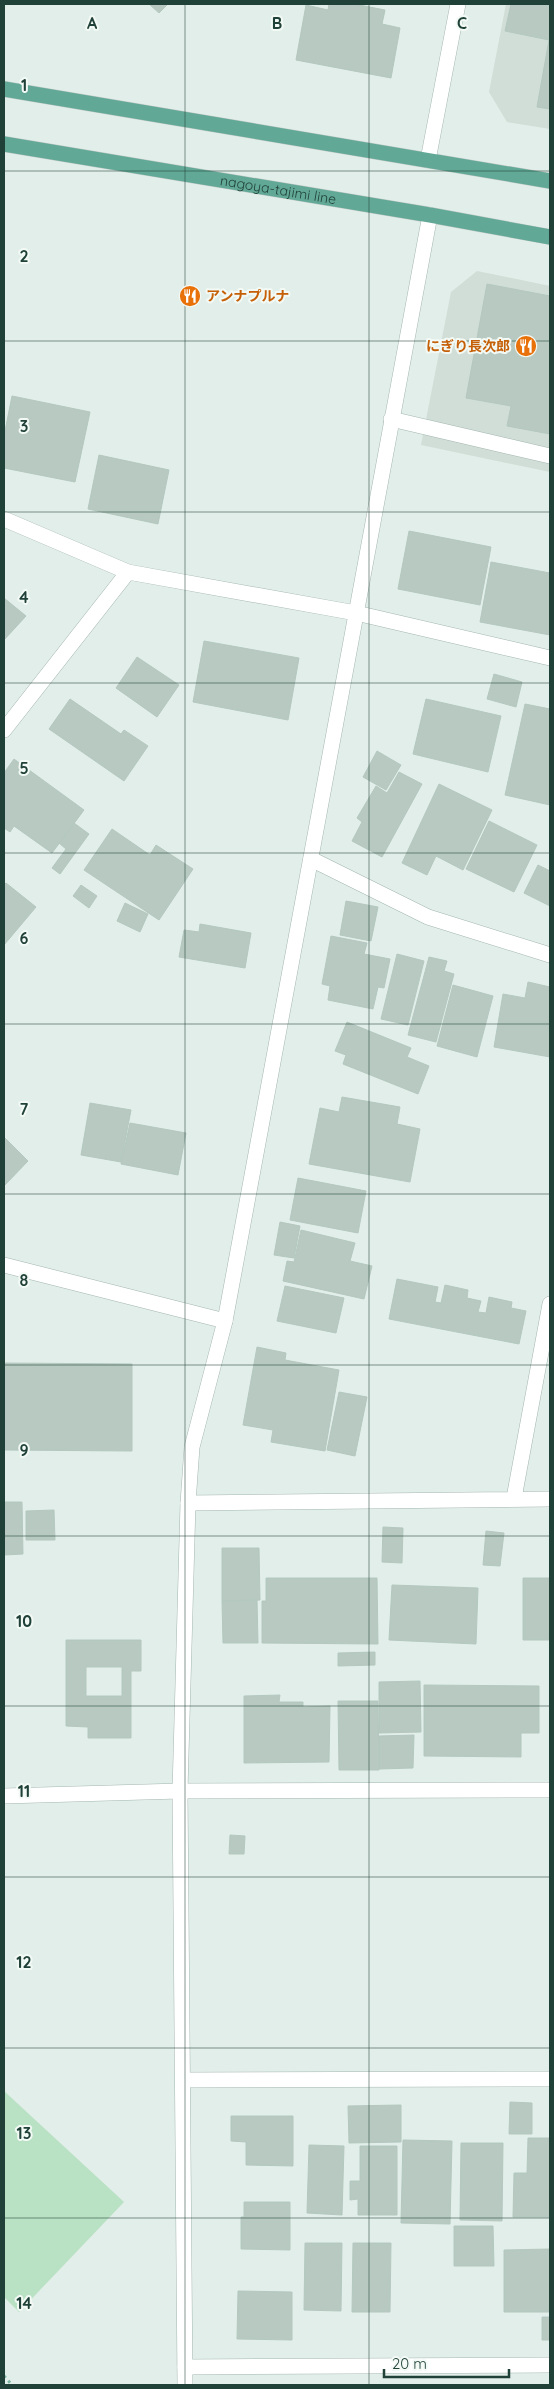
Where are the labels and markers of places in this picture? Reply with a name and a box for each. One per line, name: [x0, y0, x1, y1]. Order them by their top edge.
restaurant icon: アンナプルナ: [178, 284, 202, 308]
place label: アンナプルナ: [206, 287, 289, 305]
restaurant icon: にぎり長次郎: [514, 334, 538, 358]
place label: にぎり長次郎: [426, 337, 510, 355]

